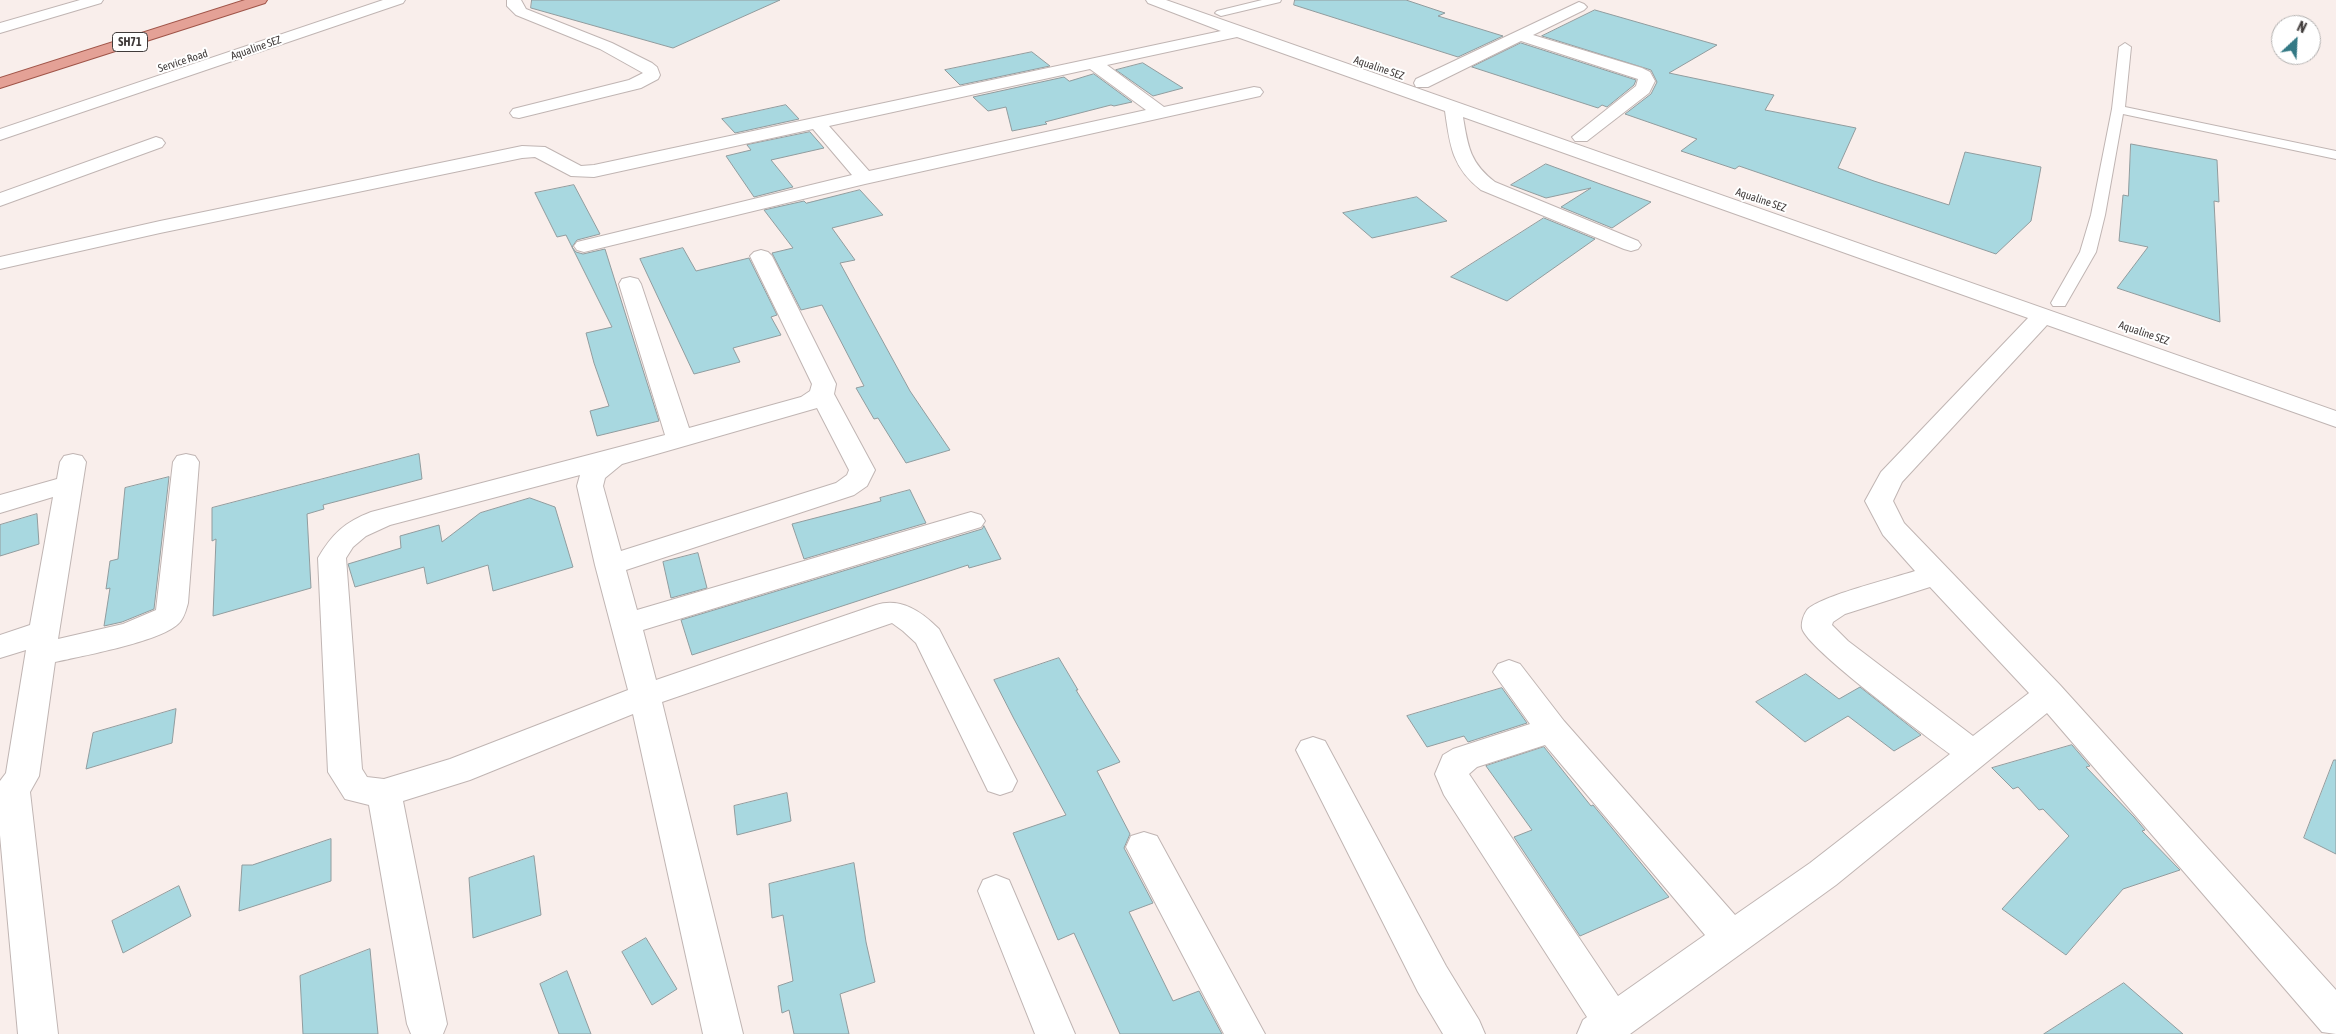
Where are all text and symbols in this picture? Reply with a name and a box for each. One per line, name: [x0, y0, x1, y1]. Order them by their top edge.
north arrow: [2271, 15, 2321, 65]
text: N: [2295, 18, 2309, 36]
road number: SH71: [112, 32, 148, 52]
street label: Aqualine SEZ: [229, 33, 283, 63]
street label: Service Road: [156, 47, 210, 75]
street label: Aqualine SEZ: [1352, 53, 1406, 83]
street label: Aqualine SEZ: [1734, 185, 1788, 215]
street label: Aqualine SEZ: [2117, 318, 2171, 348]

